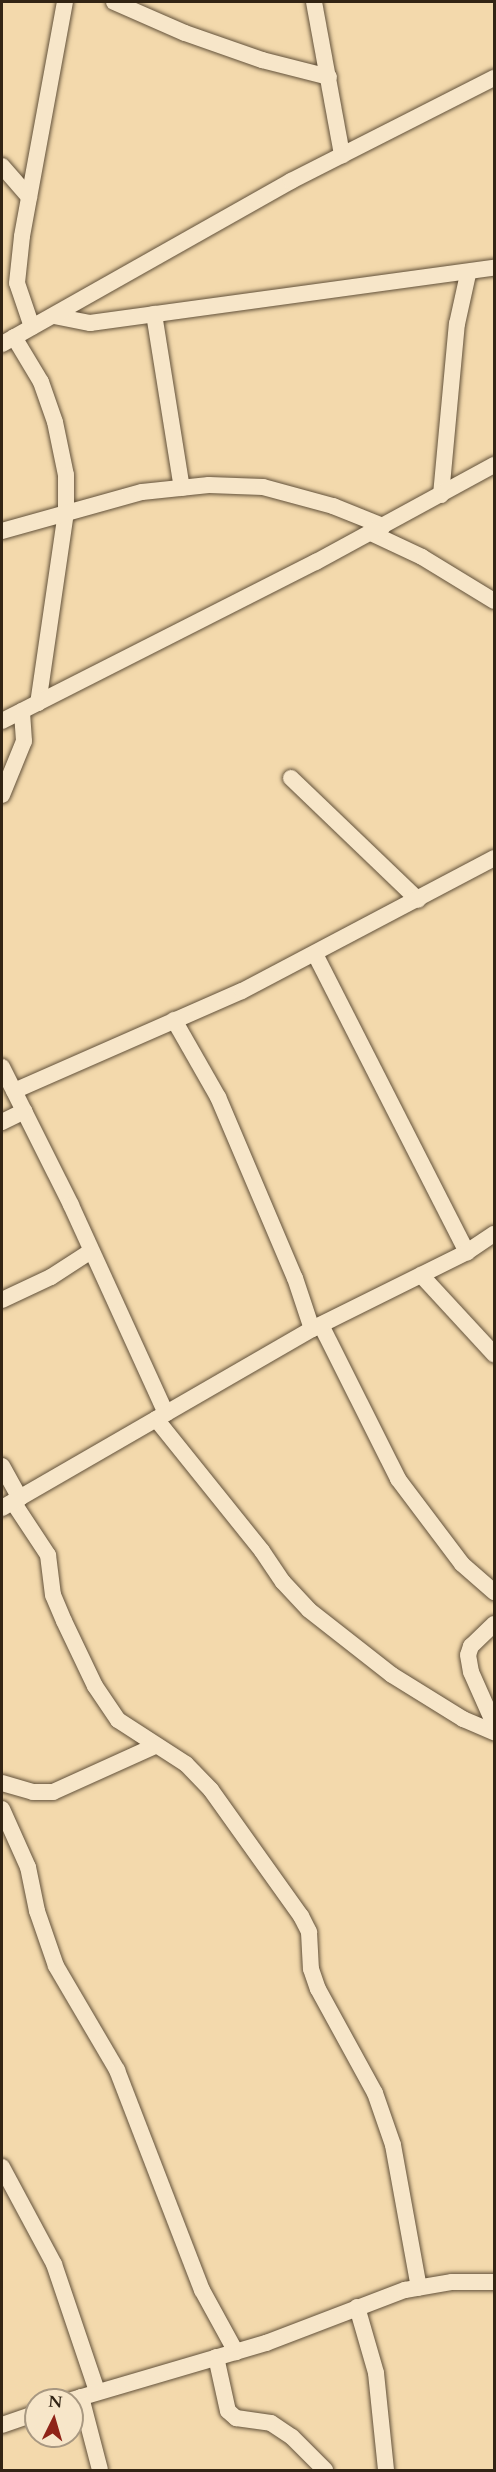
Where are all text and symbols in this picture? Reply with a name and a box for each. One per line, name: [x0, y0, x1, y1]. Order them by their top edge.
north arrow: [24, 2388, 84, 2448]
text: N: [48, 2390, 63, 2414]

